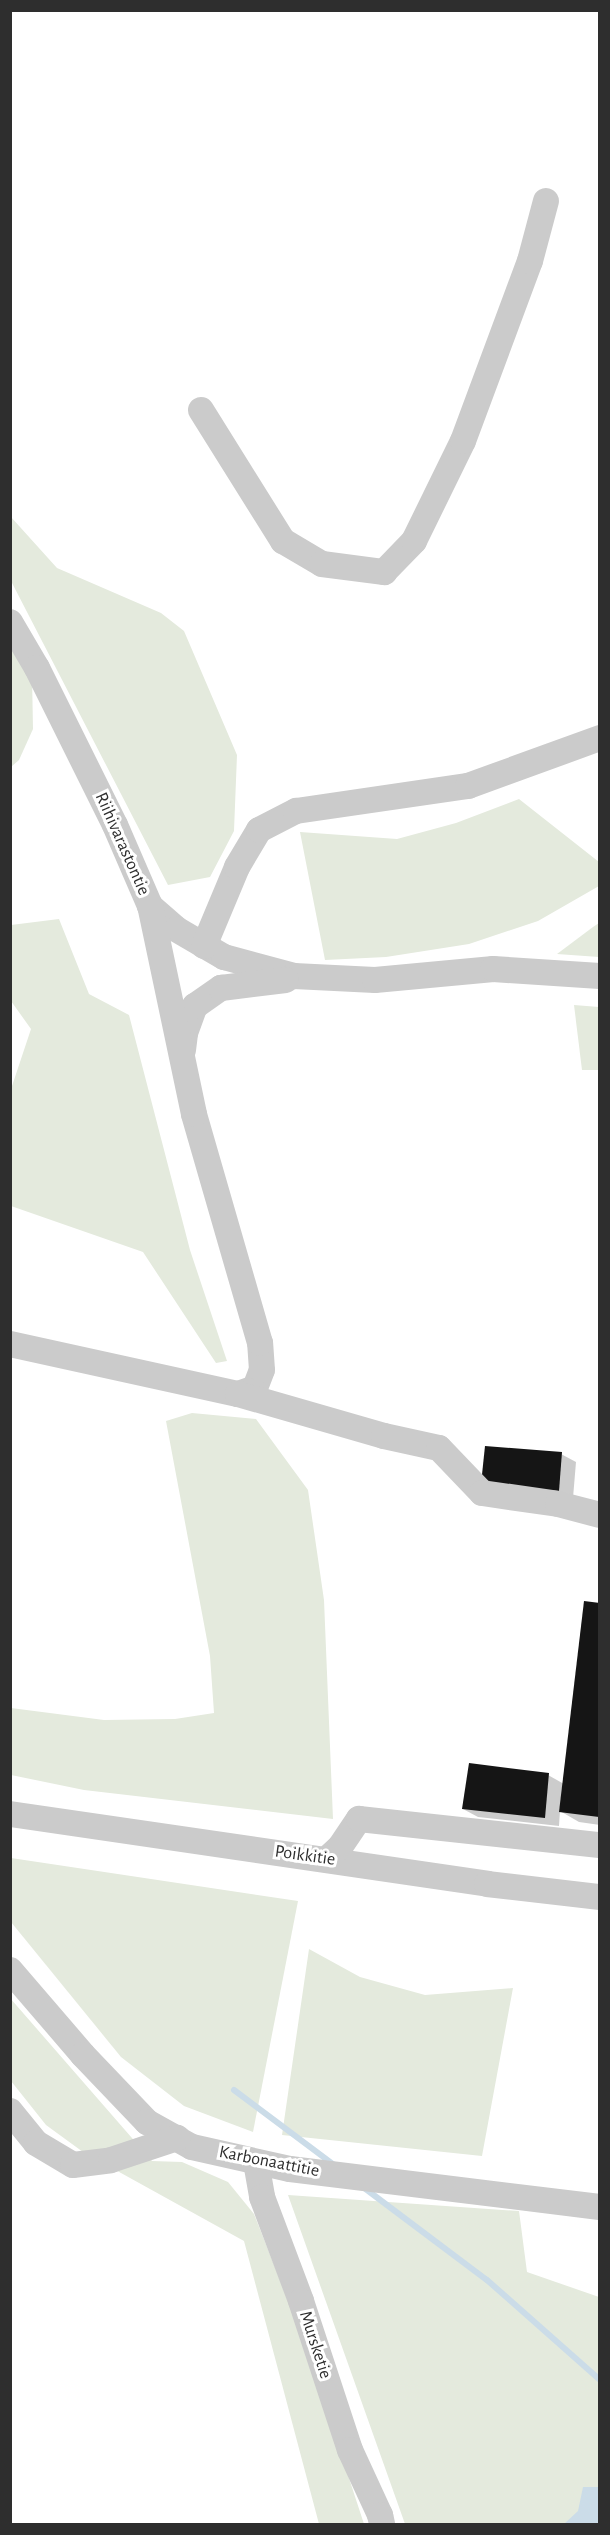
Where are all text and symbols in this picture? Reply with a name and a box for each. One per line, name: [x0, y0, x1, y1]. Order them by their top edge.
street label: Riihivarastontie: [90, 789, 154, 899]
street label: Poikkitie: [273, 1841, 337, 1871]
street label: Karbonaattitie: [217, 2142, 321, 2182]
street label: Mursketie: [294, 2308, 336, 2382]

